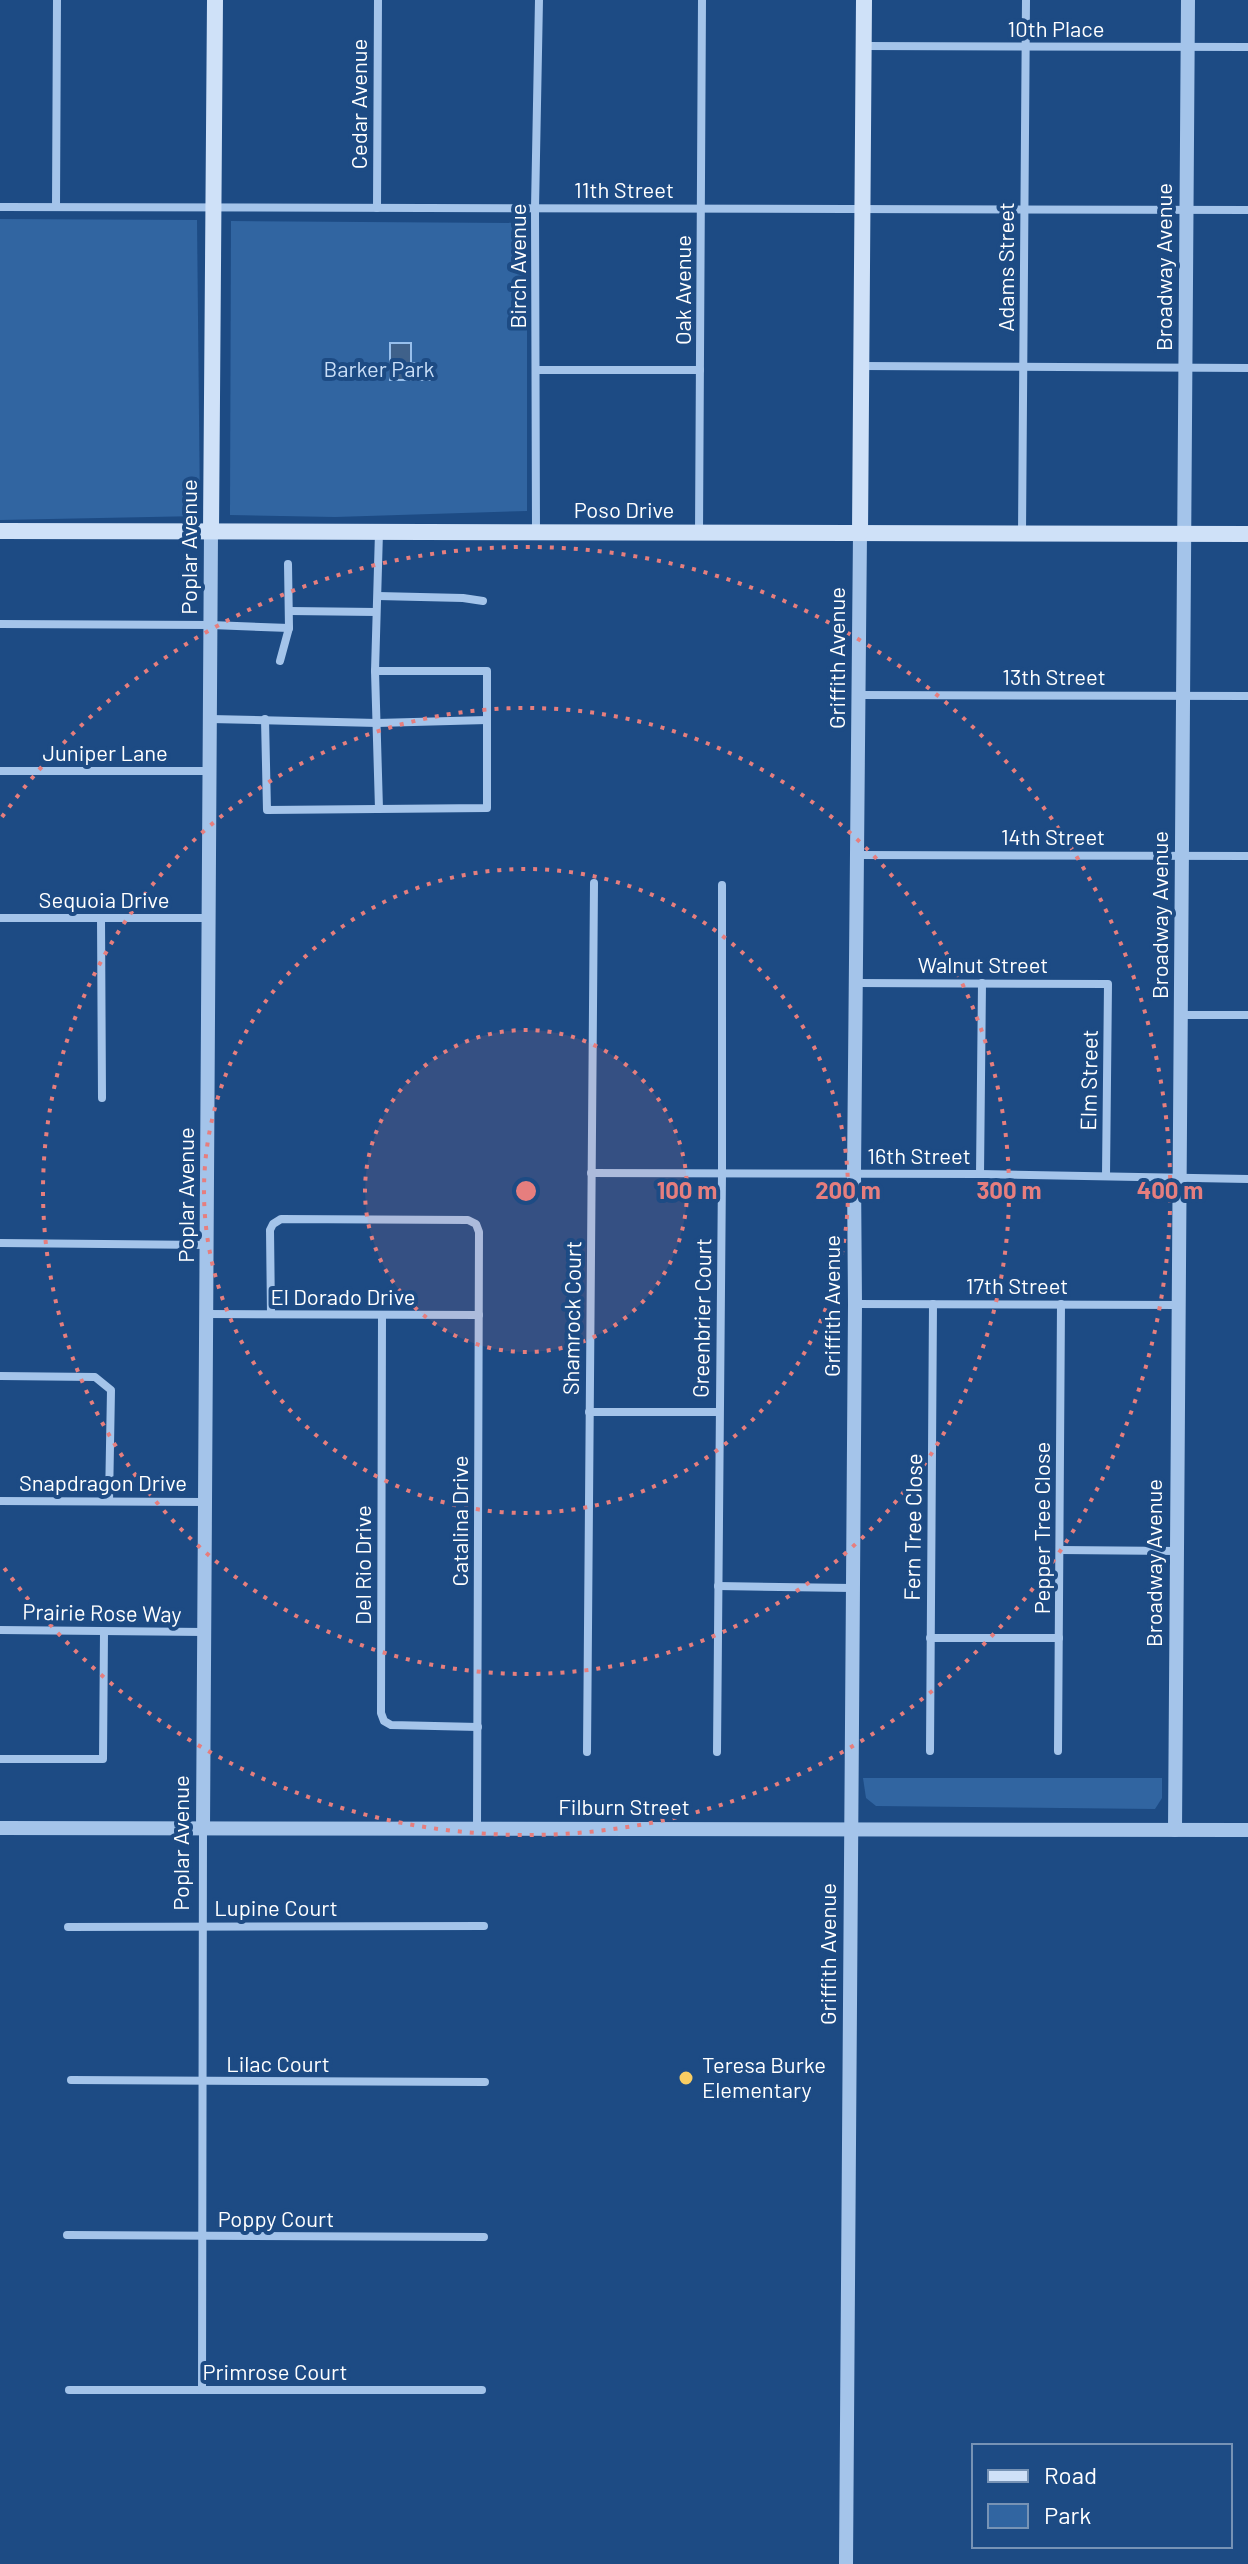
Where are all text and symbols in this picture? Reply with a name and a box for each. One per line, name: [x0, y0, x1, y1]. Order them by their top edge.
street label: 10th Place: [1008, 15, 1104, 41]
street label: Cedar Avenue: [345, 39, 371, 169]
street label: 11th Street: [574, 176, 674, 202]
street label: Broadway Avenue: [1150, 183, 1176, 351]
street label: Adams Street: [992, 202, 1018, 332]
street label: Birch Avenue: [504, 204, 530, 328]
street label: Oak Avenue: [669, 235, 695, 345]
park label: Barker Park: [324, 355, 434, 381]
street label: Poplar Avenue: [175, 479, 201, 615]
street label: Poso Drive: [574, 496, 674, 522]
street label: Griffith Avenue: [823, 587, 849, 729]
street label: 13th Street: [1002, 663, 1106, 689]
street label: Juniper Lane: [42, 739, 168, 765]
street label: 14th Street: [1001, 823, 1105, 849]
street label: Broadway Avenue: [1146, 831, 1172, 999]
street label: Sequoia Drive: [39, 886, 169, 912]
street label: Walnut Street: [918, 951, 1048, 977]
street label: Elm Street: [1074, 1029, 1102, 1131]
street label: Poplar Avenue: [172, 1127, 198, 1263]
street label: 16th Street: [867, 1142, 971, 1168]
text: 100 m: [657, 1175, 717, 1204]
text: 200 m: [815, 1175, 881, 1204]
text: 300 m: [976, 1175, 1042, 1204]
text: 400 m: [1137, 1175, 1203, 1204]
centre of rings: [512, 1177, 540, 1205]
street label: Griffith Avenue: [818, 1235, 844, 1377]
street label: Greenbrier Court: [687, 1238, 715, 1398]
street label: Shamrock Court: [557, 1241, 585, 1395]
street label: 17th Street: [966, 1272, 1068, 1298]
street label: El Dorado Drive: [271, 1283, 415, 1309]
street label: Pepper Tree Close: [1028, 1442, 1054, 1614]
street label: Fern Tree Close: [898, 1453, 926, 1601]
street label: Catalina Drive: [446, 1456, 472, 1586]
street label: Snapdragon Drive: [19, 1469, 187, 1495]
street label: Broadway Avenue: [1140, 1479, 1166, 1647]
street label: Del Rio Drive: [349, 1505, 375, 1625]
street label: Prairie Rose Way: [22, 1598, 182, 1626]
street label: Poplar Avenue: [167, 1775, 193, 1911]
street label: Filburn Street: [558, 1793, 690, 1819]
street label: Griffith Avenue: [814, 1883, 840, 2025]
street label: Lupine Court: [214, 1894, 338, 1920]
street label: Lilac Court: [226, 2050, 330, 2076]
place label: Teresa Burke Elementary: [702, 2051, 826, 2102]
marker: Teresa Burke Elementary: [677, 2069, 695, 2087]
street label: Poppy Court: [218, 2205, 334, 2231]
street label: Primrose Court: [203, 2358, 347, 2384]
legend: [972, 2444, 1232, 2548]
text: Road: [1044, 2460, 1097, 2489]
text: Park: [1044, 2500, 1091, 2529]

